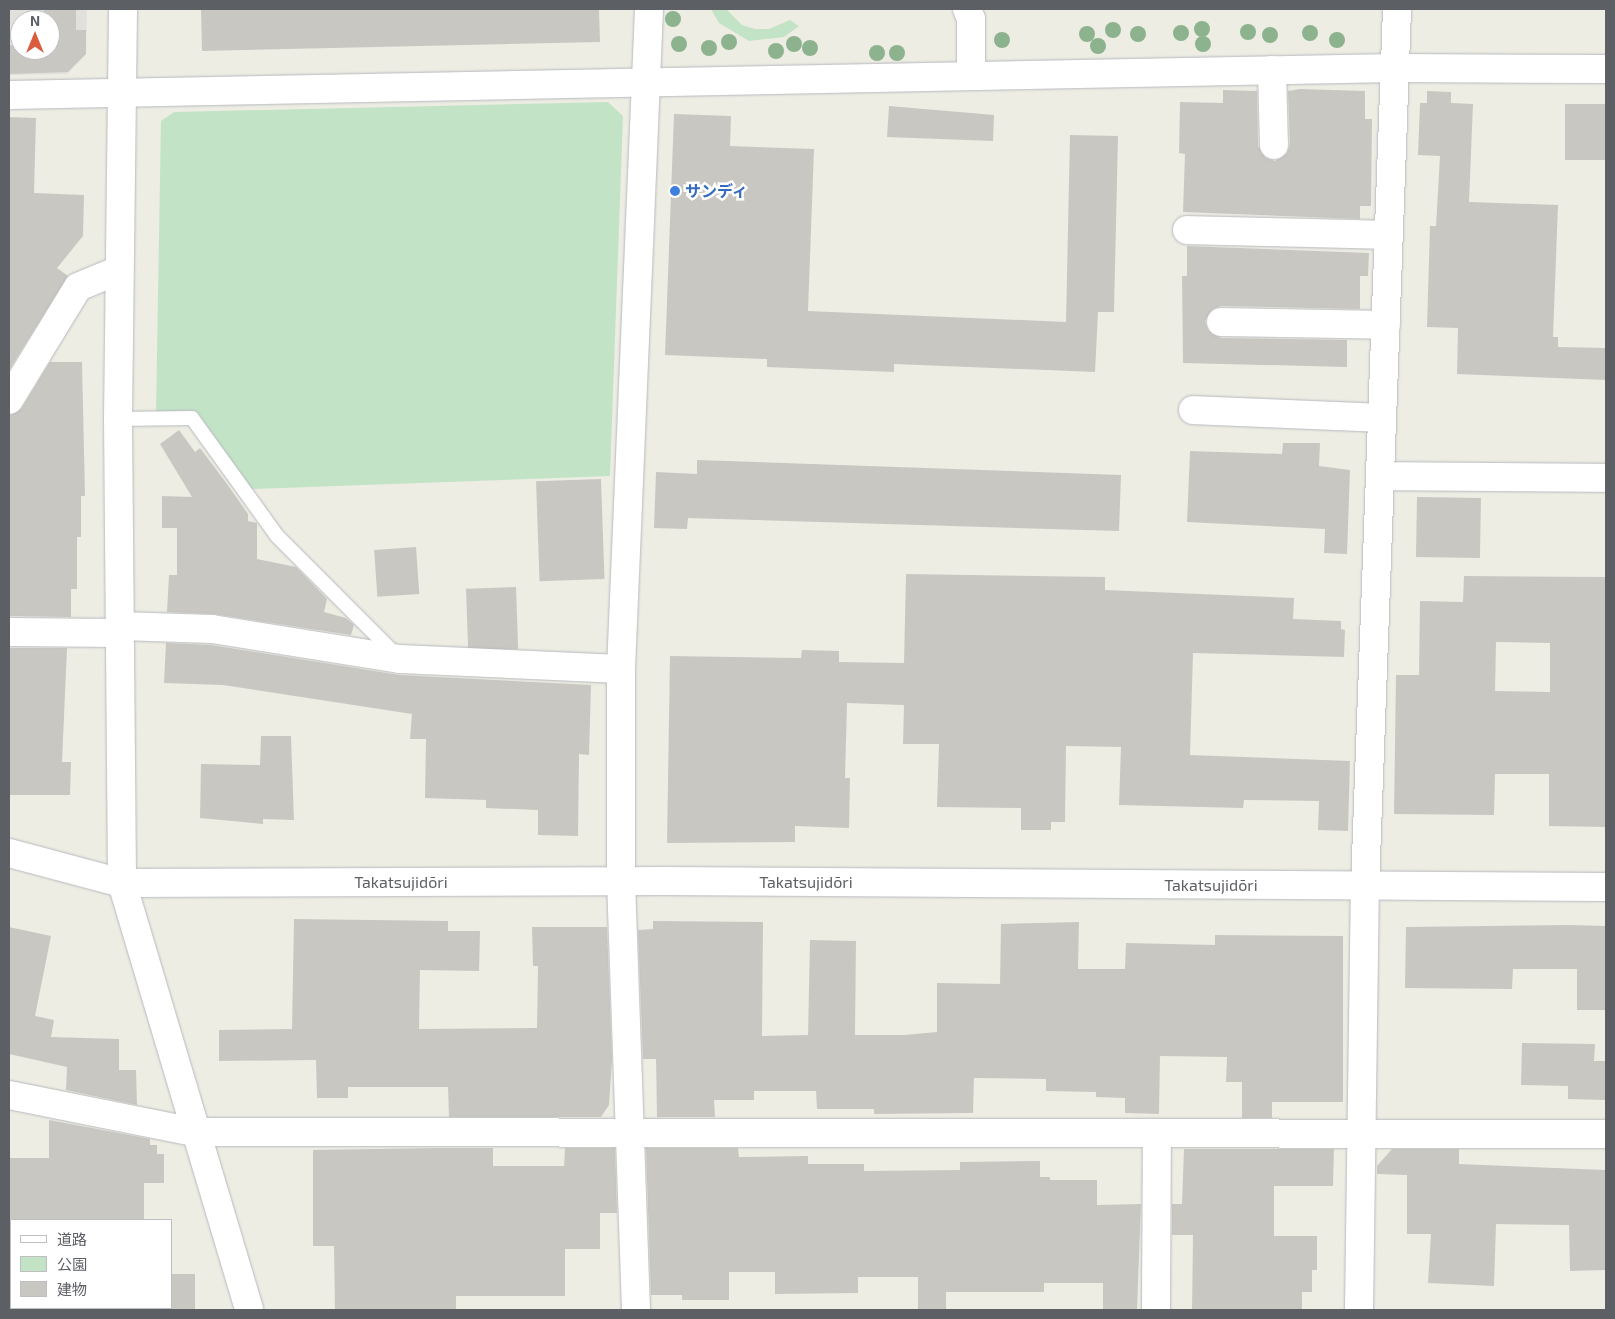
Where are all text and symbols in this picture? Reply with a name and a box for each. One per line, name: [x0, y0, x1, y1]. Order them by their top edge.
north arrow: [10, 10, 60, 60]
text: N: [30, 12, 40, 29]
place label: サンディ: [685, 181, 749, 201]
marker: サンディ: [669, 185, 681, 197]
street label: Takatsujidōri: [354, 872, 448, 892]
street label: Takatsujidōri: [759, 872, 853, 892]
street label: Takatsujidōri: [1164, 875, 1258, 895]
legend: [10, 1219, 172, 1309]
text: 道路: [57, 1230, 87, 1248]
text: 公園: [57, 1255, 87, 1273]
text: 建物: [57, 1280, 87, 1298]

